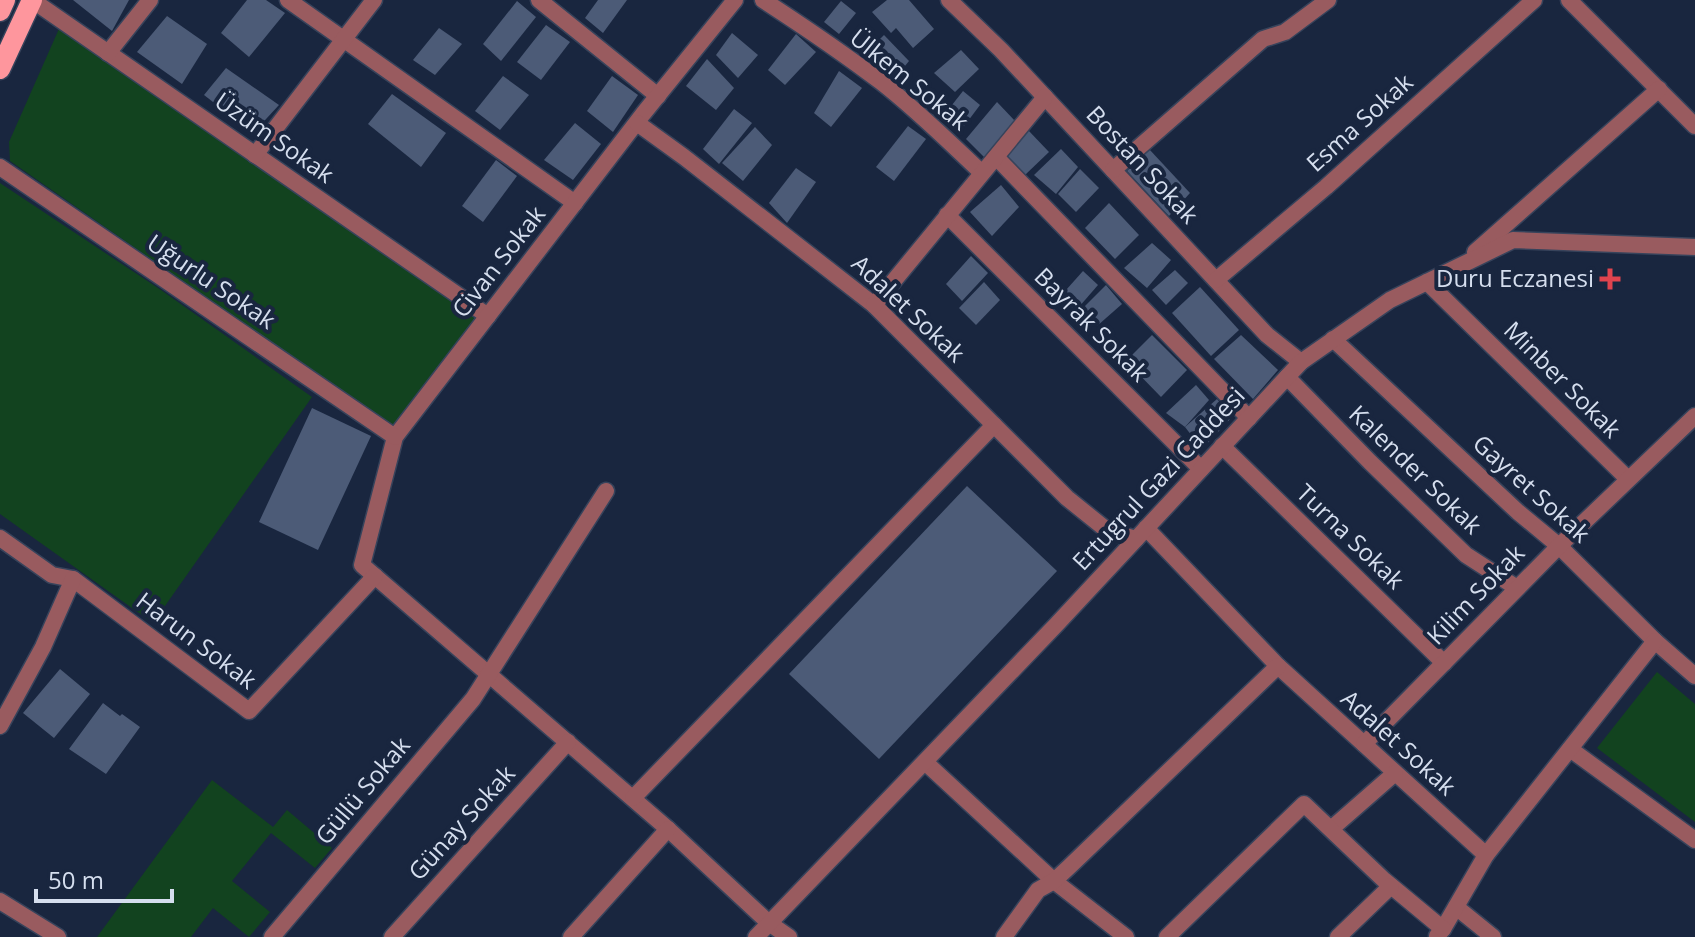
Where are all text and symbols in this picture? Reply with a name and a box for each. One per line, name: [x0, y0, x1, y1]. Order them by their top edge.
street label: Ülkem Sokak: [844, 21, 977, 137]
street label: Esma Sokak: [1299, 65, 1420, 179]
street label: Üzüm Sokak: [209, 84, 341, 190]
street label: Bostan Sokak: [1080, 98, 1207, 231]
street label: Civan Sokak: [444, 198, 552, 324]
street label: Uğurlu Sokak: [141, 226, 283, 336]
street label: Adalet Sokak: [845, 247, 973, 369]
street label: Bayrak Sokak: [1028, 260, 1157, 389]
place label: Duru Eczanesi: [1436, 261, 1594, 294]
marker: Duru Eczanesi: [1601, 270, 1619, 288]
street label: Minber Sokak: [1497, 313, 1629, 445]
street label: Ertugrul Gazi Caddesi: [1064, 379, 1252, 577]
street label: Kalender Sokak: [1342, 397, 1490, 541]
street label: Gayret Sokak: [1466, 426, 1598, 550]
street label: Turna Sokak: [1290, 476, 1412, 596]
street label: Kilim Sokak: [1419, 536, 1531, 651]
street label: Harun Sokak: [130, 584, 264, 696]
street label: Adalet Sokak: [1335, 682, 1464, 802]
street label: Güllü Sokak: [307, 729, 417, 851]
street label: Günay Sokak: [400, 757, 522, 887]
scale bar: [36, 853, 172, 903]
text: 50 m: [48, 863, 104, 896]

